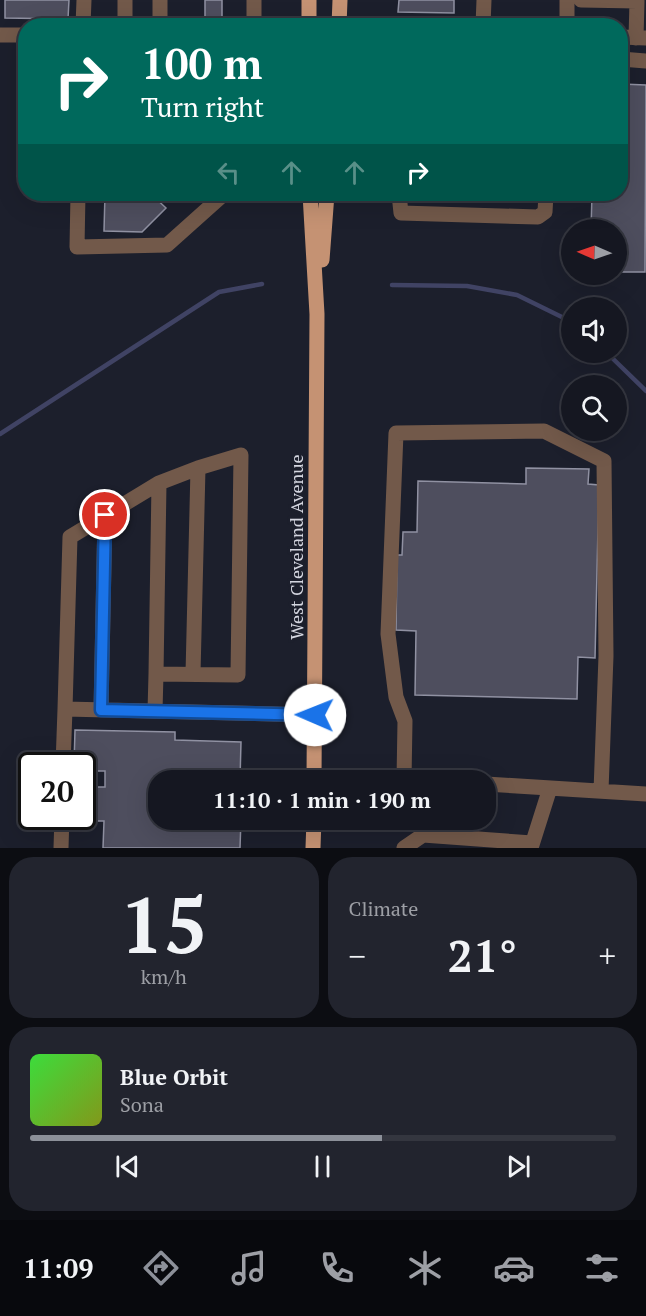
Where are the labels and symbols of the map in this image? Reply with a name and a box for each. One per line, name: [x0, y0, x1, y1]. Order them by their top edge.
north arrow: [561, 219, 627, 285]
street label: West Cleveland Avenue: [284, 454, 308, 640]
pin: [79, 489, 130, 540]
position arrow: [283, 683, 347, 747]
speed limit sign: 20: [18, 752, 96, 830]

